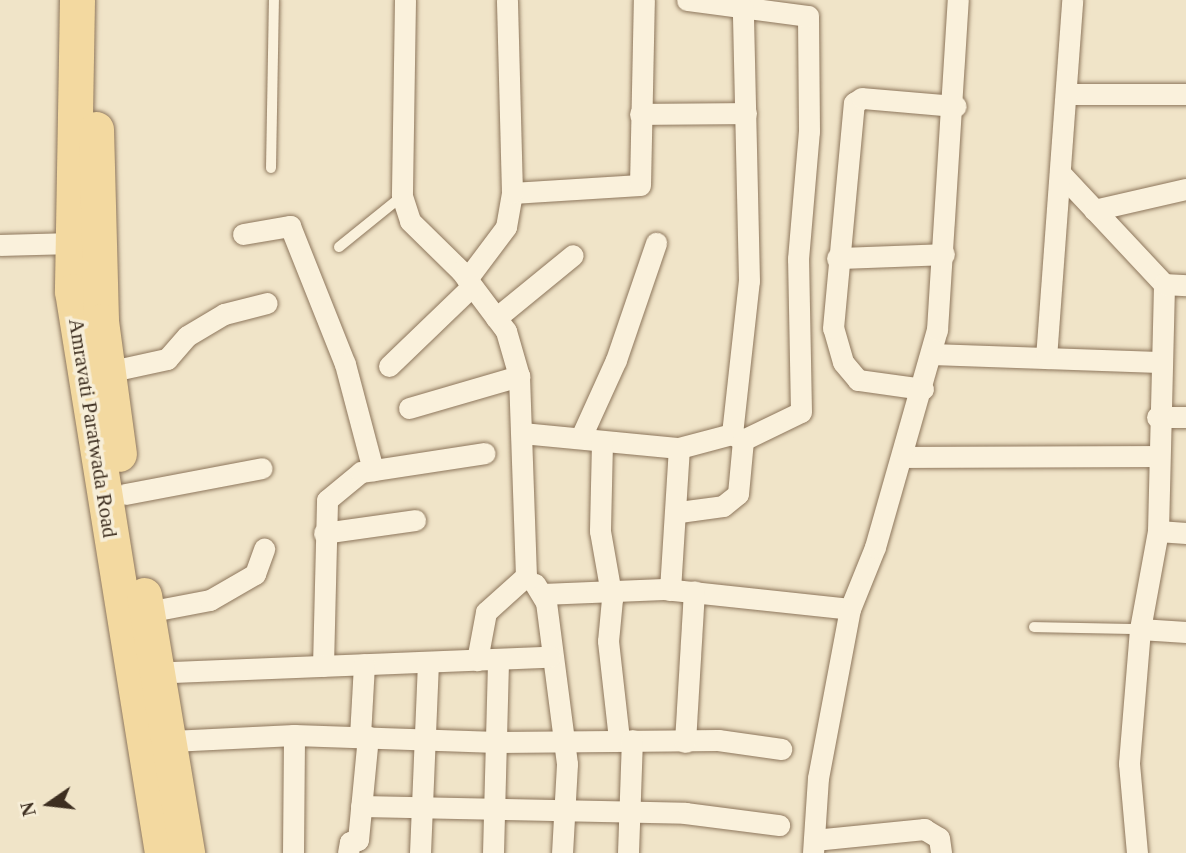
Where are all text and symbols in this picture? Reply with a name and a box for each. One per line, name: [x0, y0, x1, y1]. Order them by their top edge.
street label: Amravati Paratwada Road: [63, 317, 123, 539]
north arrow: [14, 769, 84, 839]
text: N: [16, 800, 40, 818]

